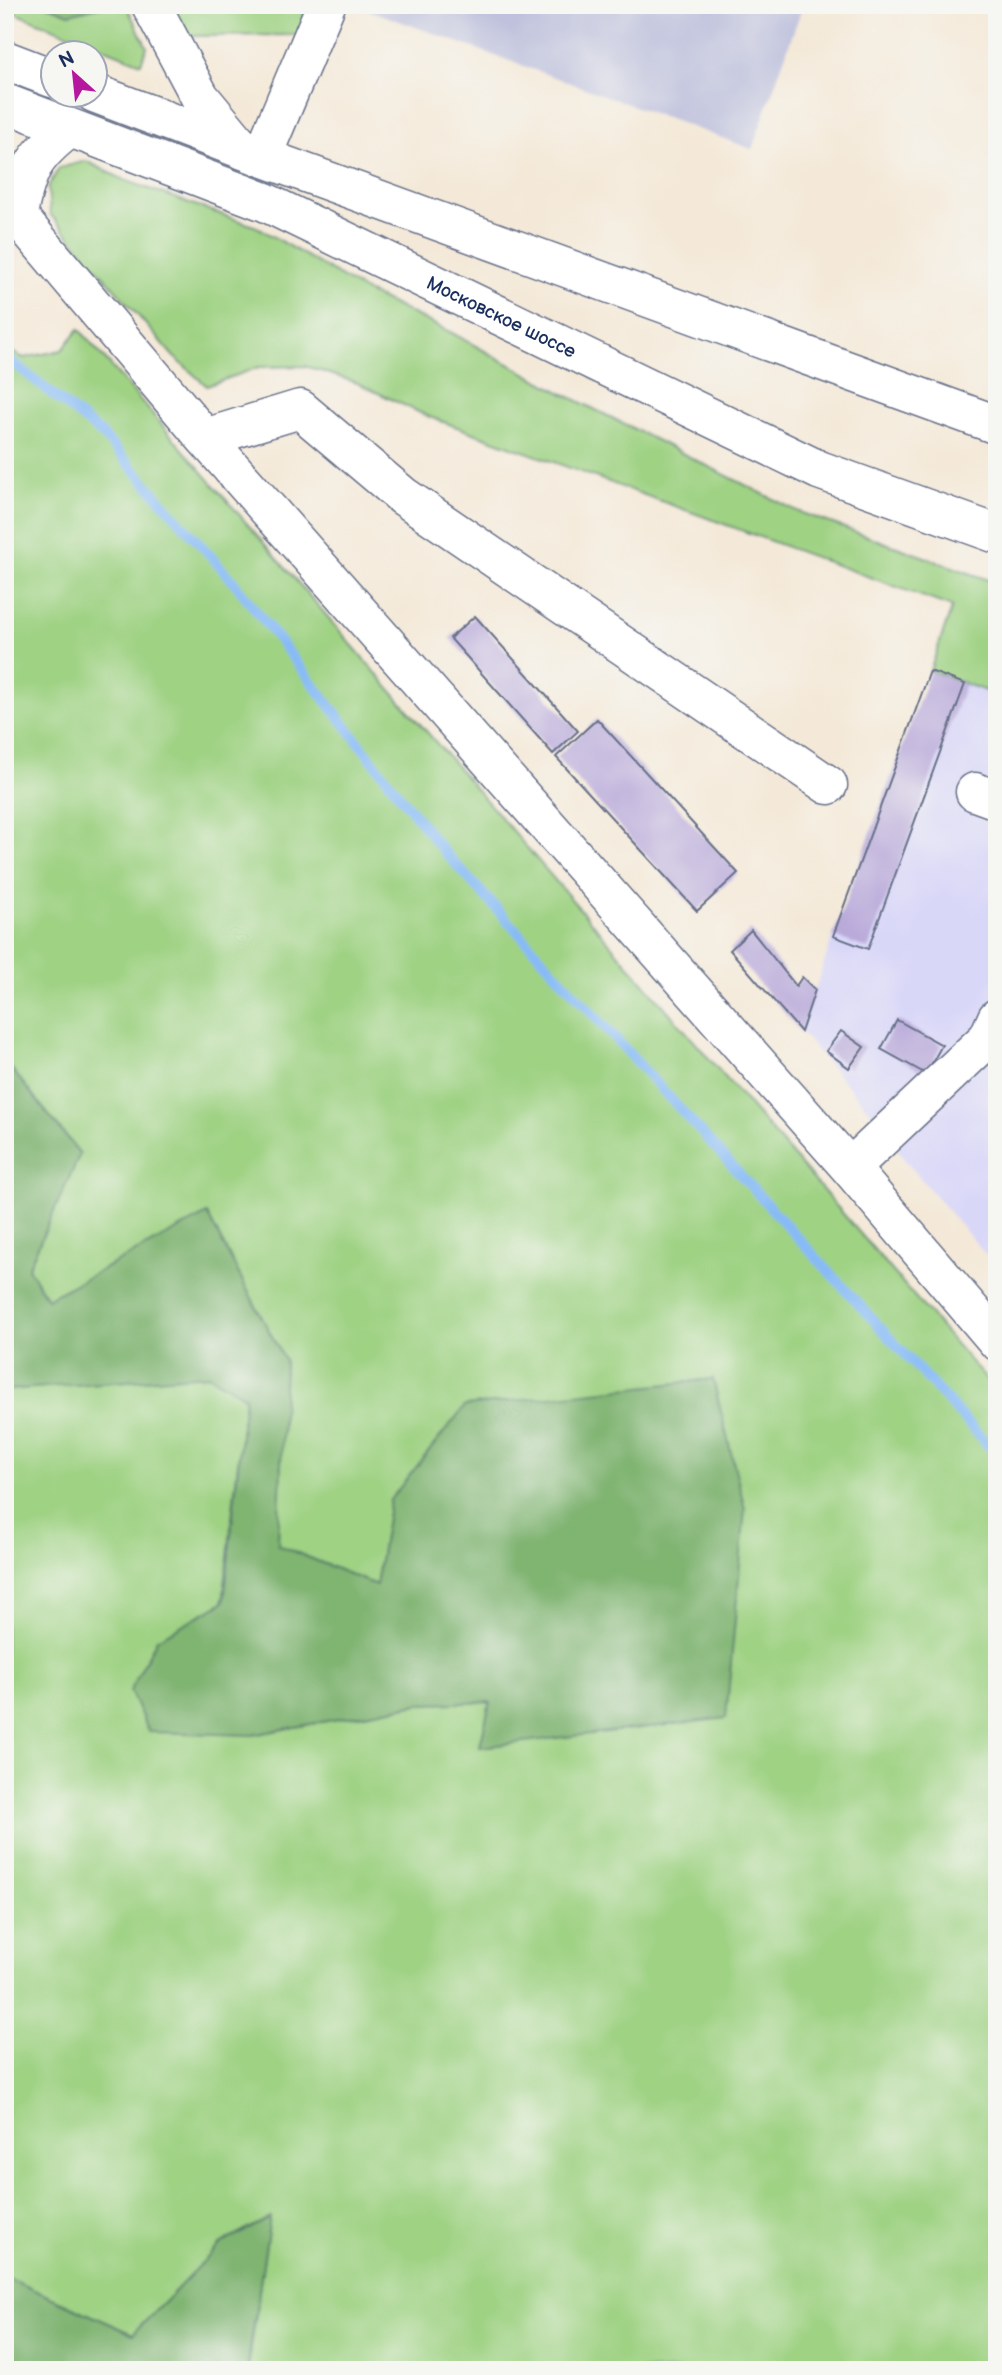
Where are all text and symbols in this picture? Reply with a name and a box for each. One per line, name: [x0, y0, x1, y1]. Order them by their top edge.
north arrow: [38, 38, 108, 108]
text: N: [55, 47, 79, 74]
street label: Московское шоссе: [422, 272, 580, 364]

